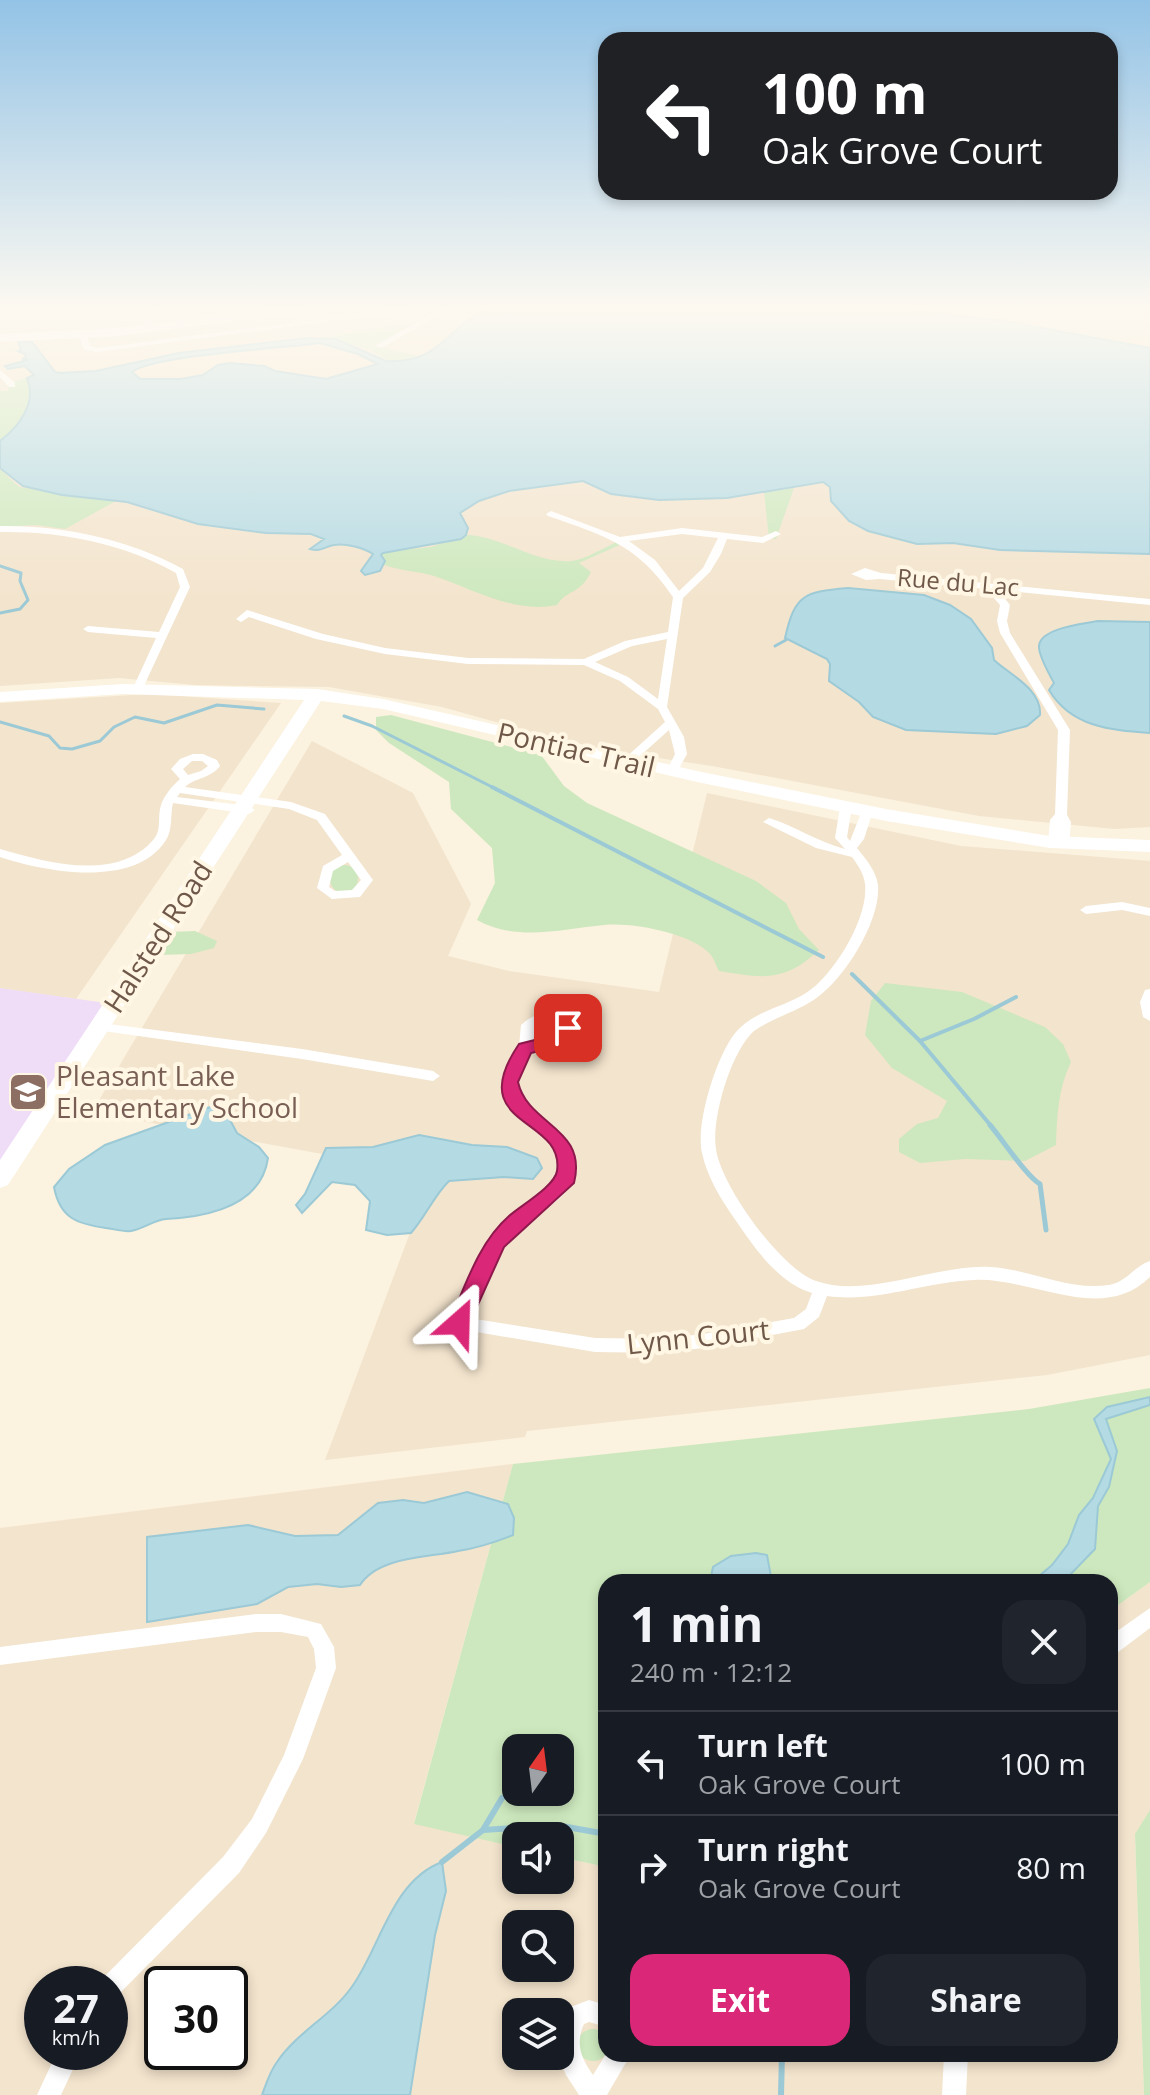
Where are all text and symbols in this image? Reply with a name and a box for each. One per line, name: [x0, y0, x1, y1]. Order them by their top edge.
text: 100 m: [762, 54, 928, 130]
icon: left: [630, 64, 734, 168]
text: Oak Grove Court: [762, 126, 1042, 175]
street label: Rue du Lac: [896, 560, 1020, 603]
street label: Pontiac Trail: [494, 712, 659, 786]
street label: Halsted Road: [94, 853, 220, 1020]
pin: [534, 994, 602, 1062]
icon: arrive: [546, 1006, 590, 1050]
place label: Pleasant Lake Elementary School: [56, 1056, 298, 1126]
school or university icon: Pleasant Lake Elementary School: [7, 1071, 49, 1113]
position arrow: [417, 1281, 501, 1365]
street label: Lynn Court: [625, 1310, 771, 1362]
text: 1 min: [630, 1591, 763, 1656]
button: close: [1002, 1600, 1086, 1684]
text: 240 m · 12:12: [630, 1654, 792, 1690]
text: Turn left: [698, 1725, 828, 1766]
north arrow: [502, 1734, 574, 1806]
map controls: [502, 1734, 574, 2070]
icon: left: [630, 1741, 674, 1785]
text: 100 m: [999, 1743, 1086, 1784]
text: Oak Grove Court: [698, 1766, 900, 1802]
button: sound: [502, 1822, 574, 1894]
text: Turn right: [698, 1829, 849, 1870]
icon: right: [630, 1845, 674, 1889]
text: 80 m: [1016, 1847, 1086, 1888]
text: Oak Grove Court: [698, 1870, 900, 1906]
button: search: [502, 1910, 574, 1982]
button: Exit: [630, 1954, 850, 2046]
button: Share: [866, 1954, 1086, 2046]
speed limit sign: 30: [144, 1966, 248, 2070]
text: 27: [53, 1980, 99, 2035]
button: layers: [502, 1998, 574, 2070]
text: km/h: [52, 2024, 100, 2051]

